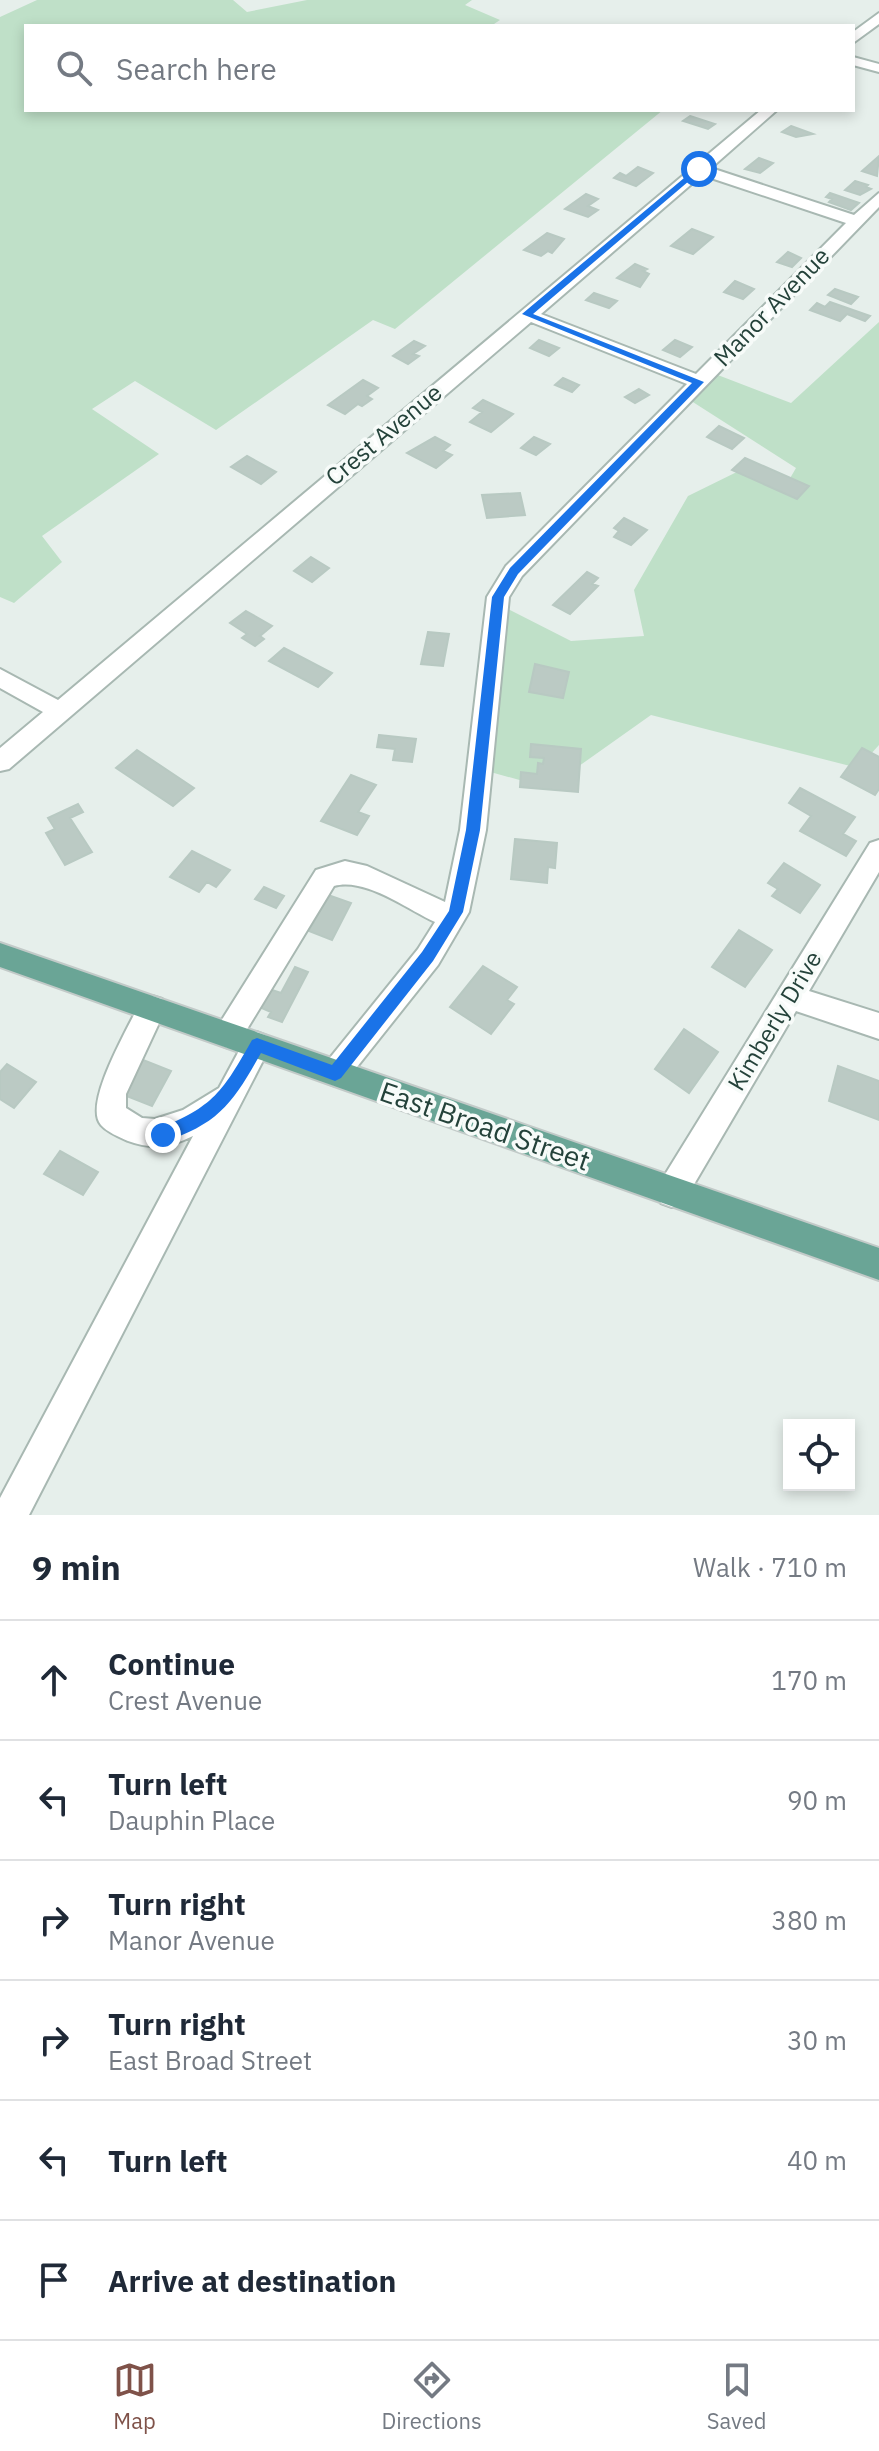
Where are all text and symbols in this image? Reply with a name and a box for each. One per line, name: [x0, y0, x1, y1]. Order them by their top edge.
search box: [24, 24, 855, 112]
icon: search: [52, 46, 96, 90]
text: Search here: [116, 49, 277, 88]
route start: [681, 151, 717, 187]
street label: Manor Avenue: [706, 240, 836, 373]
street label: Crest Avenue: [318, 376, 448, 492]
street label: Kimberly Drive: [720, 945, 828, 1096]
street label: East Broad Street: [375, 1072, 595, 1179]
route end: [145, 1117, 181, 1153]
map controls: [783, 1419, 855, 1491]
button: locate: [783, 1419, 855, 1491]
text: 9 min: [32, 1545, 121, 1589]
text: Walk · 710 m: [693, 1550, 847, 1584]
text: Continue: [108, 1644, 235, 1683]
icon: ahead: [32, 1658, 76, 1702]
text: 170 m: [771, 1663, 847, 1697]
text: Crest Avenue: [108, 1683, 262, 1717]
text: Turn left: [108, 1764, 227, 1803]
icon: left: [32, 1778, 76, 1822]
text: 90 m: [787, 1783, 847, 1817]
text: Dauphin Place: [108, 1803, 275, 1837]
text: Turn right: [108, 1884, 246, 1923]
icon: right: [32, 1898, 76, 1942]
text: 380 m: [771, 1903, 847, 1937]
text: Manor Avenue: [108, 1923, 275, 1957]
text: Turn right: [108, 2004, 246, 2043]
icon: right: [32, 2018, 76, 2062]
text: 30 m: [787, 2023, 847, 2057]
text: East Broad Street: [108, 2043, 312, 2077]
icon: left: [32, 2138, 76, 2182]
text: Turn left: [108, 2141, 227, 2180]
text: 40 m: [787, 2143, 847, 2177]
icon: arrive: [32, 2258, 76, 2302]
text: Arrive at destination: [108, 2261, 396, 2300]
tab: Map: [113, 2358, 157, 2435]
tab: Directions: [382, 2358, 482, 2435]
tab: Saved: [707, 2358, 766, 2435]

